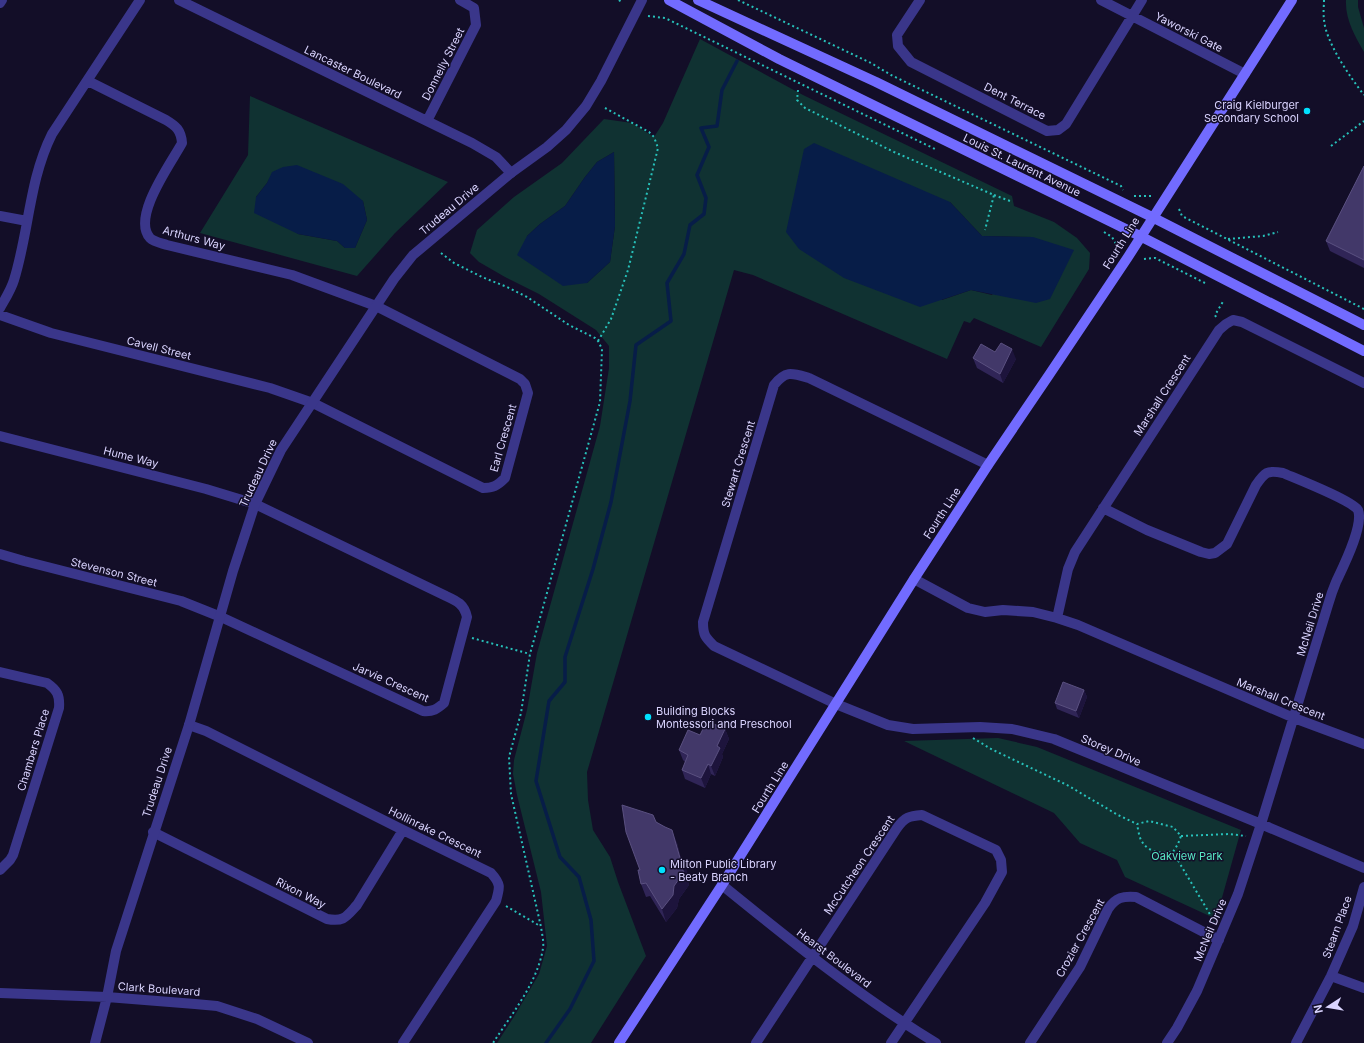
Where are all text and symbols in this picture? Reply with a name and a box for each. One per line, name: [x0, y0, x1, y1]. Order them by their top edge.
street label: Yaworski Gate: [1153, 9, 1225, 55]
street label: Donnelly Street: [419, 25, 467, 103]
street label: Lancaster Boulevard: [302, 42, 404, 102]
street label: Dent Terrace: [982, 79, 1048, 123]
place label: Craig Kielburger Secondary School: [1204, 98, 1299, 125]
marker: Craig Kielburger Secondary School: [1302, 106, 1312, 116]
street label: Louis St. Laurent Avenue: [961, 130, 1083, 200]
street label: Trudeau Drive: [416, 180, 482, 238]
street label: Fourth Line: [1100, 214, 1142, 272]
street label: Arthurs Way: [161, 223, 227, 253]
street label: Cavell Street: [125, 333, 193, 363]
street label: Marshall Crescent: [1130, 351, 1194, 438]
street label: Earl Crescent: [487, 402, 519, 474]
street label: Stewart Crescent: [718, 419, 758, 509]
street label: Trudeau Drive: [236, 437, 280, 509]
street label: Hume Way: [102, 443, 160, 471]
street label: Fourth Line: [920, 485, 964, 541]
street label: Stevenson Street: [69, 554, 159, 590]
street label: McNeil Drive: [1294, 590, 1326, 658]
street label: Jarvie Crescent: [351, 659, 432, 705]
street label: Marshall Crescent: [1235, 675, 1328, 723]
place label: Building Blocks Montessori and Preschool: [656, 704, 792, 731]
street label: Chambers Place: [14, 707, 52, 793]
marker: Building Blocks Montessori and Preschool: [643, 712, 653, 722]
street label: Storey Drive: [1079, 731, 1143, 769]
street label: Trudeau Drive: [139, 745, 175, 819]
street label: Fourth Line: [749, 758, 791, 816]
street label: Hollinrake Crescent: [386, 803, 484, 861]
street label: McCutcheon Crescent: [821, 812, 898, 917]
park label: Oakview Park: [1151, 849, 1223, 863]
place label: Milton Public Library - Beaty Branch: [670, 857, 777, 884]
marker: Milton Public Library - Beaty Branch: [657, 865, 667, 875]
street label: Rixon Way: [274, 874, 328, 912]
street label: Stearn Place: [1319, 894, 1355, 960]
street label: Crozier Crescent: [1053, 896, 1108, 980]
street label: McNeil Drive: [1191, 897, 1229, 963]
street label: Hearst Boulevard: [794, 925, 874, 991]
street label: Clark Boulevard: [117, 979, 201, 999]
north arrow: [1308, 987, 1348, 1027]
text: N: [1310, 1004, 1326, 1015]

